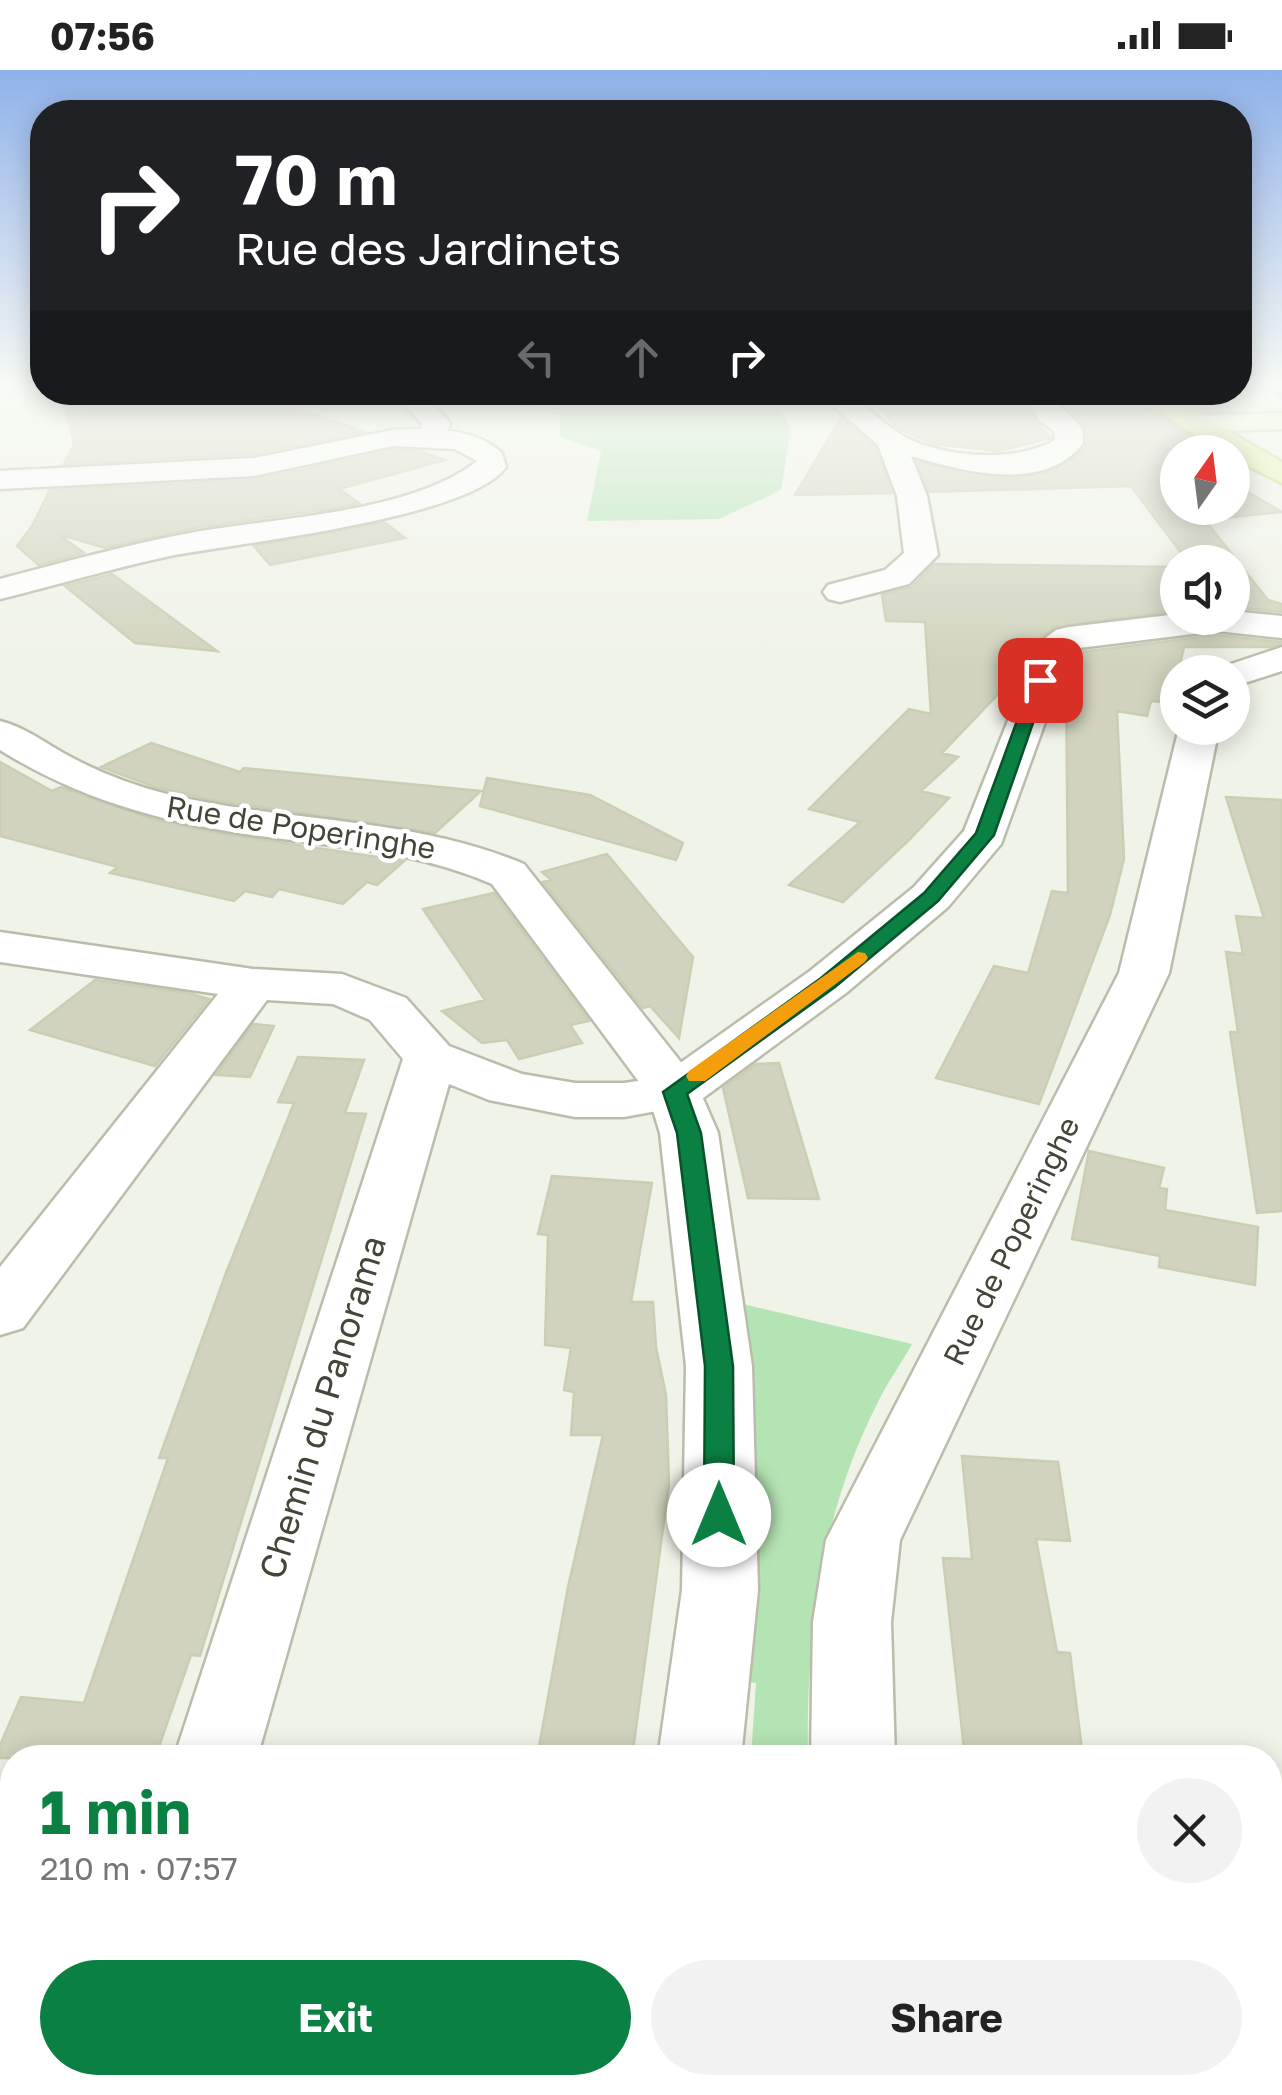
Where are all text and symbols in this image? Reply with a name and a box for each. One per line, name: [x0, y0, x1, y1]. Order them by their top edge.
text: 07:56: [50, 13, 155, 58]
text: 70 m: [235, 136, 397, 220]
icon: right: [70, 140, 200, 270]
text: Rue des Jardinets: [235, 221, 621, 275]
icon: left: [509, 330, 564, 385]
icon: ahead: [614, 330, 669, 385]
icon: right: [719, 330, 774, 385]
north arrow: [1160, 435, 1250, 525]
map controls: [1160, 435, 1250, 745]
button: sound: [1160, 545, 1250, 635]
pin: [998, 638, 1083, 723]
icon: arrive: [1013, 653, 1068, 708]
button: layers: [1160, 655, 1250, 745]
street label: Rue de Poperinghe: [164, 788, 438, 866]
street label: Rue de Poperinghe: [935, 1111, 1087, 1371]
street label: Chemin du Panorama: [250, 1230, 394, 1584]
position arrow: [667, 1463, 771, 1567]
text: 1 min: [40, 1775, 191, 1847]
button: close: [1137, 1778, 1242, 1883]
text: 210 m · 07:57: [40, 1849, 238, 1887]
button: Exit: [40, 1960, 631, 2075]
button: Share: [651, 1960, 1242, 2075]

